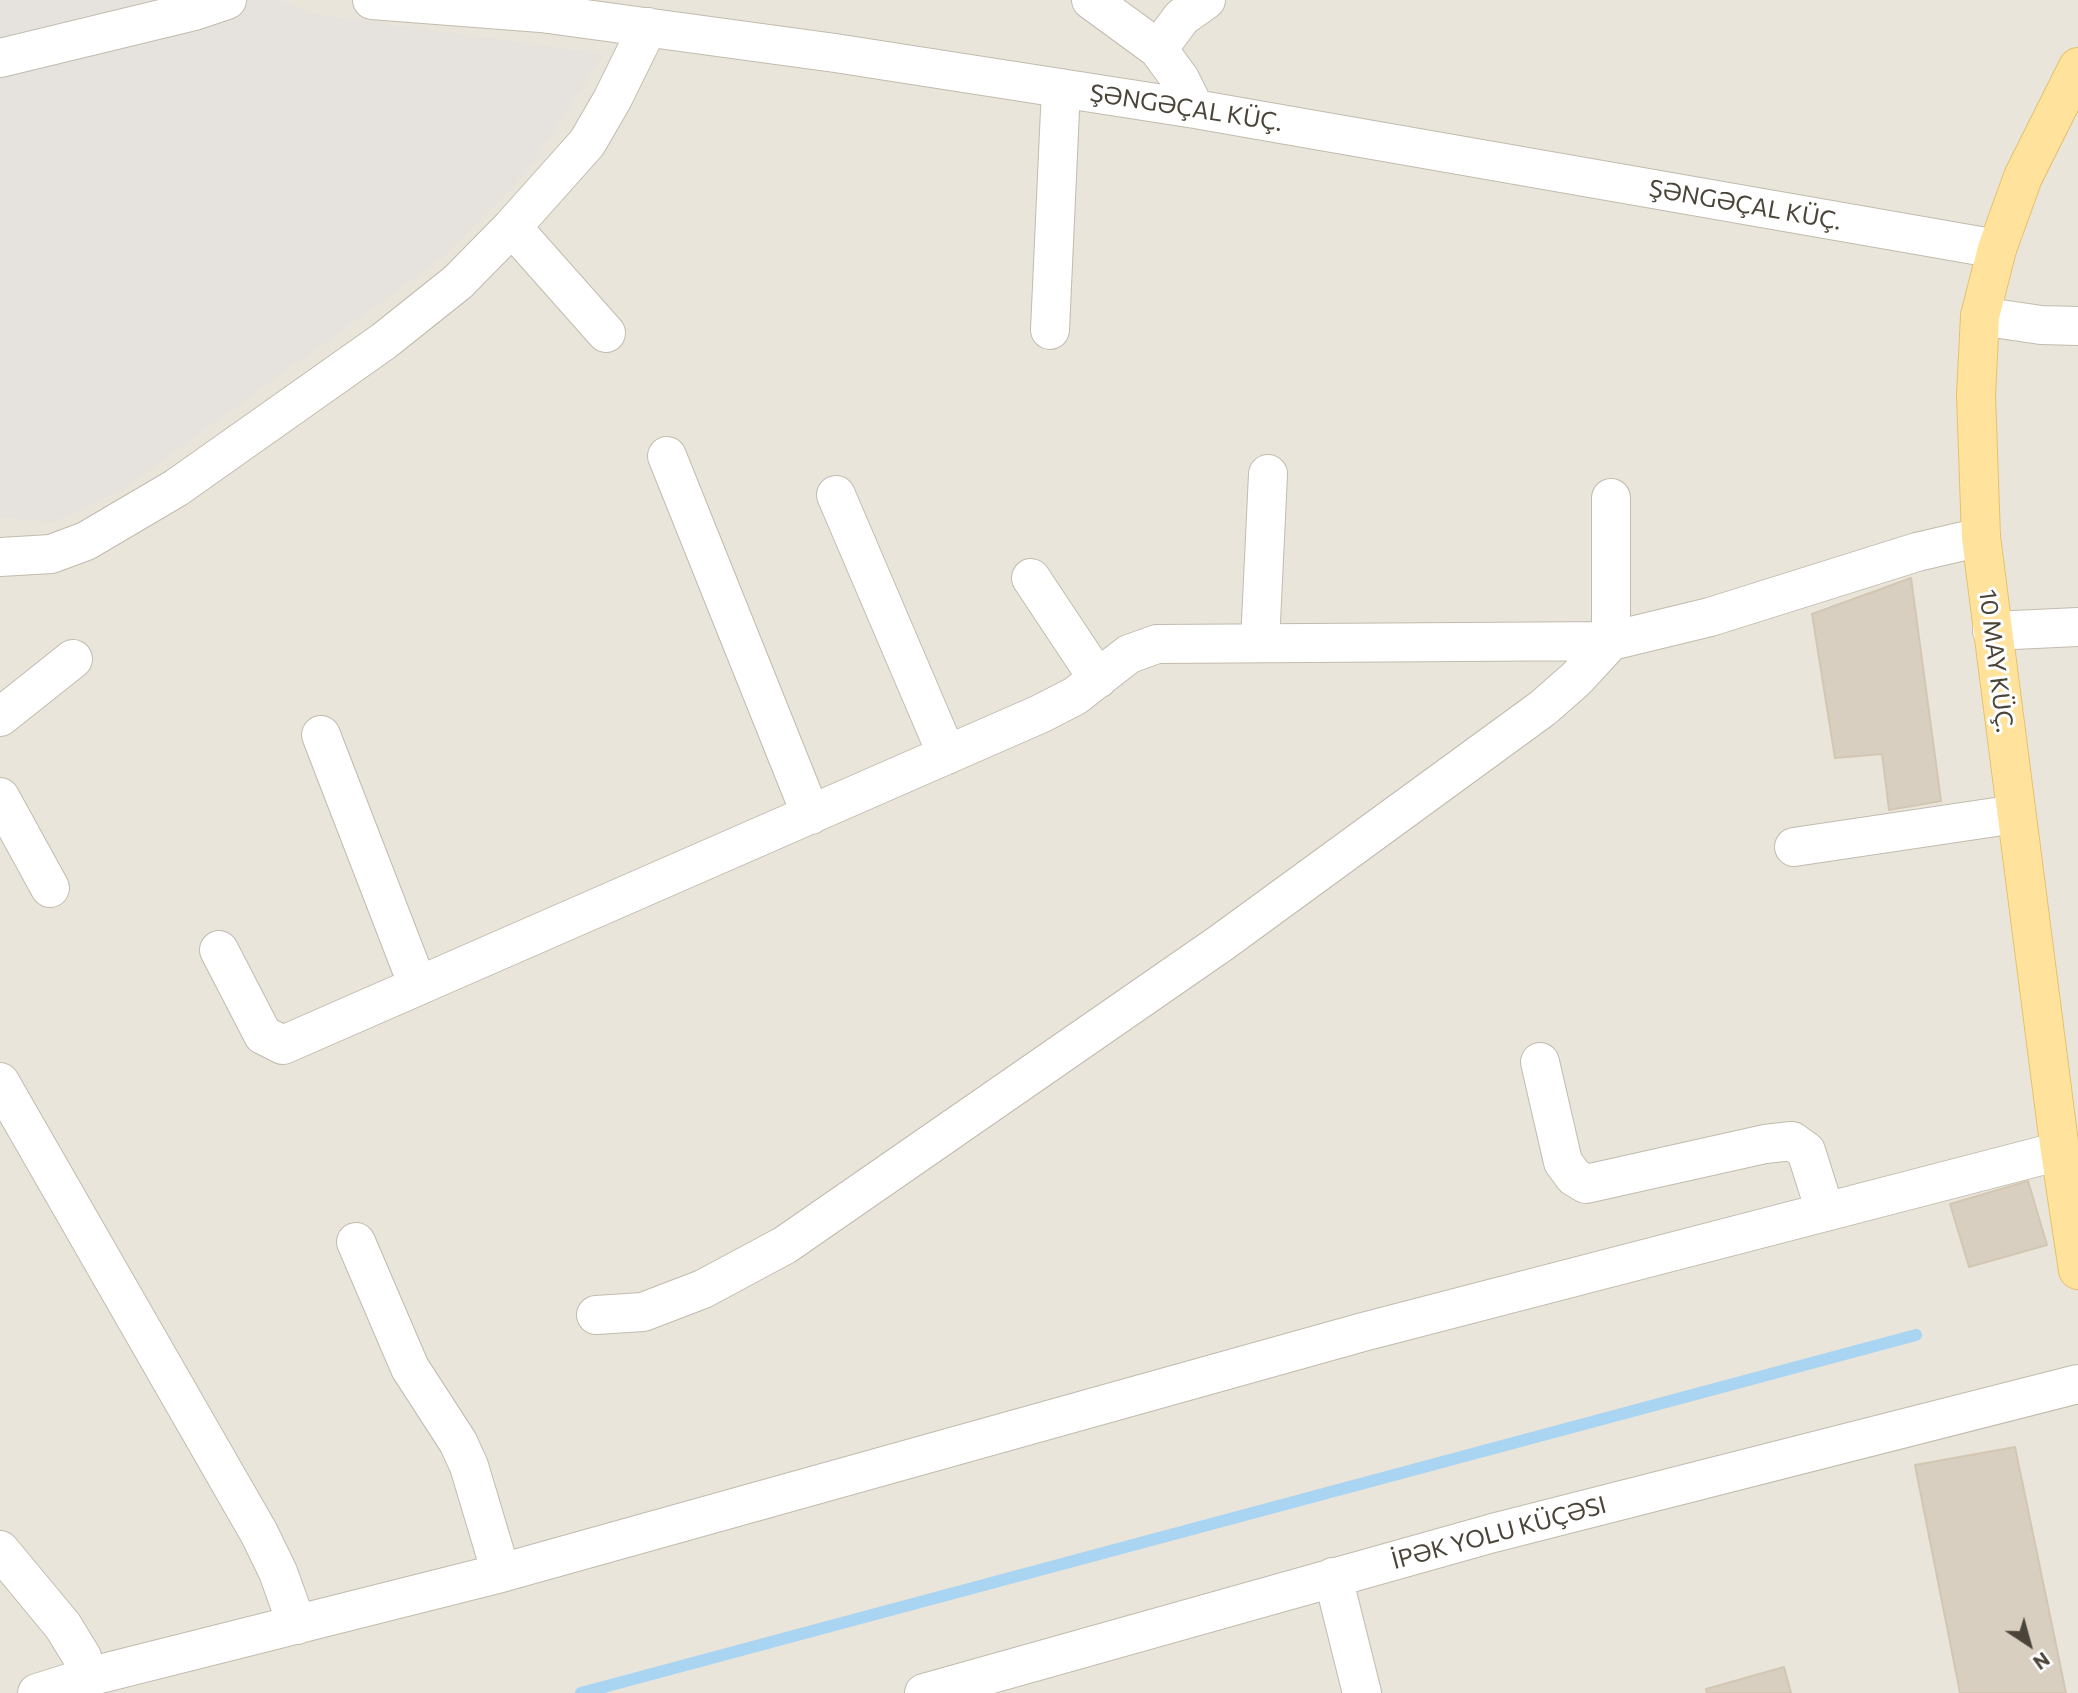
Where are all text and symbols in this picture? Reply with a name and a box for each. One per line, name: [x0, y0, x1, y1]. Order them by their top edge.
street label: ŞƏNGƏÇAL KÜÇ.: [1088, 79, 1284, 137]
street label: ŞƏNGƏÇAL KÜÇ.: [1647, 174, 1843, 236]
street label: 10 MAY KÜÇ.: [1973, 588, 2019, 734]
street label: İPƏK YOLU KÜÇƏSI: [1388, 1490, 1610, 1576]
north arrow: [1994, 1609, 2064, 1679]
text: N: [2029, 1648, 2054, 1675]

